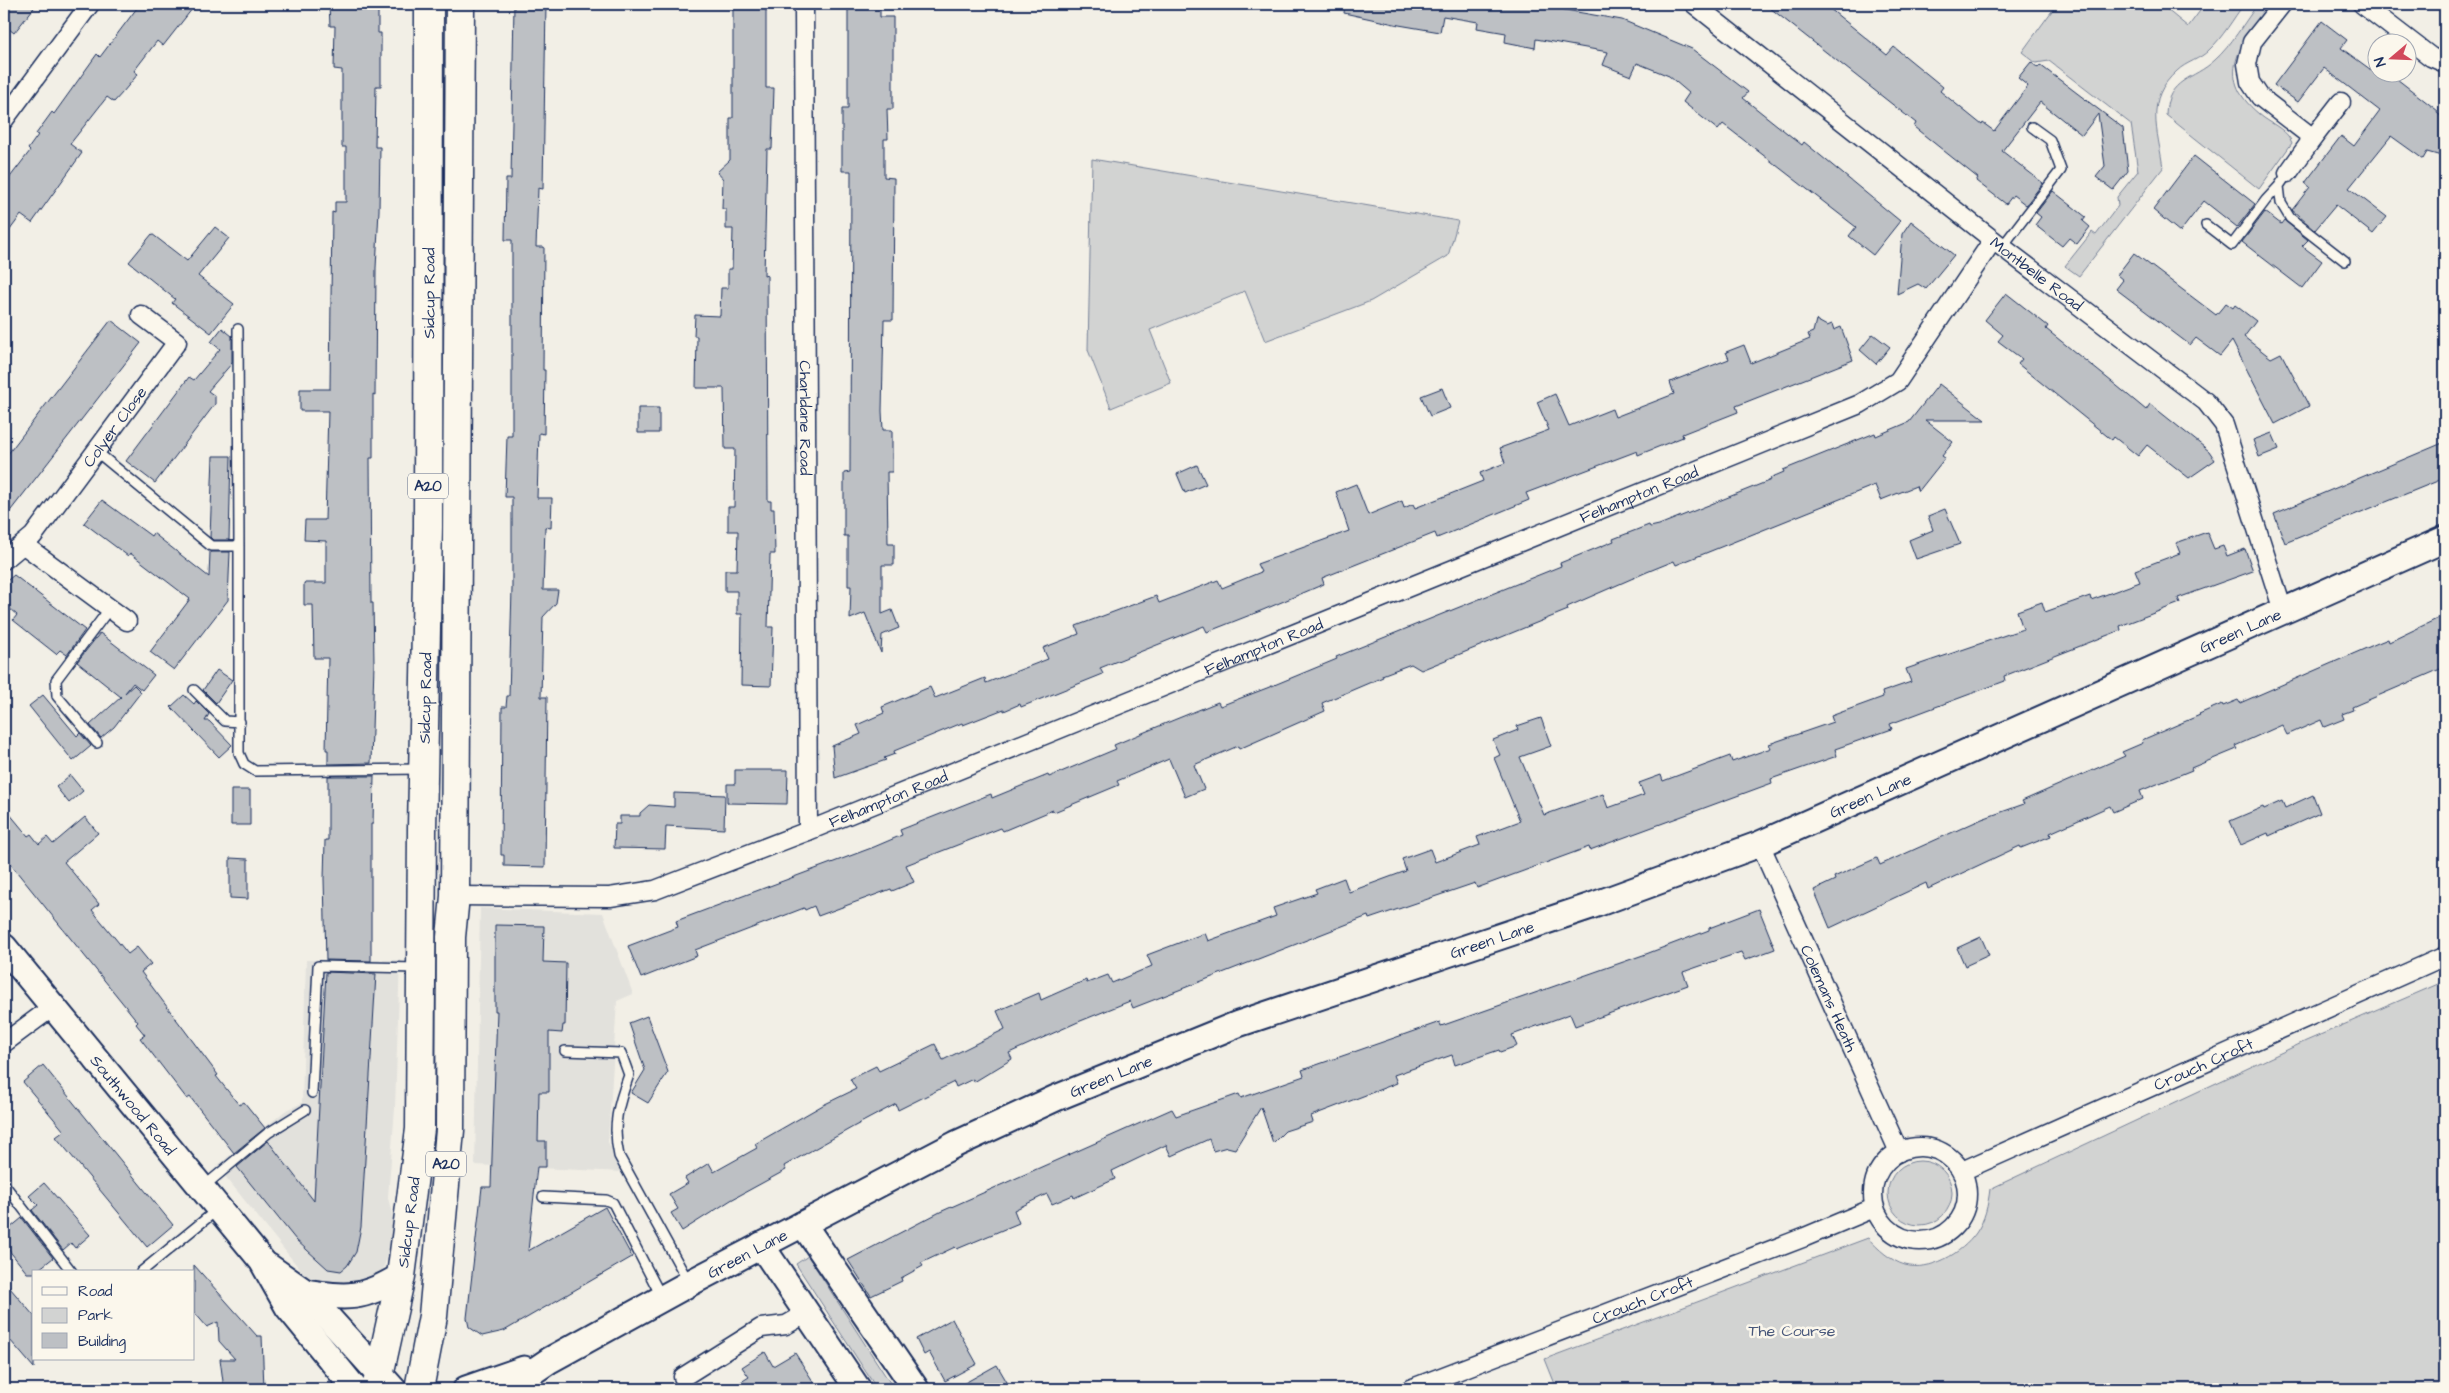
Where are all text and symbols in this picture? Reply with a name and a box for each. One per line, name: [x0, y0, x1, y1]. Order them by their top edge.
north arrow: [2366, 32, 2416, 82]
text: N: [2370, 54, 2392, 69]
street label: Montbelle Road: [1985, 232, 2087, 317]
street label: Sidcup Road: [418, 247, 441, 339]
street label: Charldane Road: [794, 361, 816, 475]
street label: Colyer Close: [78, 382, 152, 472]
street label: Felhampton Road: [1576, 461, 1702, 529]
road number: A20: [408, 474, 448, 498]
street label: Green Lane: [2196, 603, 2285, 659]
street label: Felhampton Road: [1201, 613, 1326, 681]
street label: Sidcup Road: [414, 652, 438, 744]
street label: Felhampton Road: [826, 765, 951, 833]
street label: Green Lane: [1826, 768, 1915, 824]
street label: Green Lane: [1447, 916, 1538, 964]
street label: Colemans Heath: [1795, 941, 1862, 1056]
street label: Crouch Croft: [2150, 1033, 2257, 1096]
street label: Southwood Road: [85, 1050, 181, 1160]
street label: Green Lane: [1067, 1050, 1156, 1103]
road number: A20: [426, 1152, 466, 1176]
street label: Sidcup Road: [392, 1176, 426, 1269]
street label: Green Lane: [704, 1224, 792, 1284]
legend: [32, 1270, 195, 1360]
street label: Crouch Croft: [1589, 1271, 1697, 1330]
text: Road: [78, 1281, 113, 1302]
text: Park: [78, 1305, 113, 1326]
park label: The Course: [1749, 1320, 1836, 1342]
text: Building: [78, 1331, 126, 1353]

